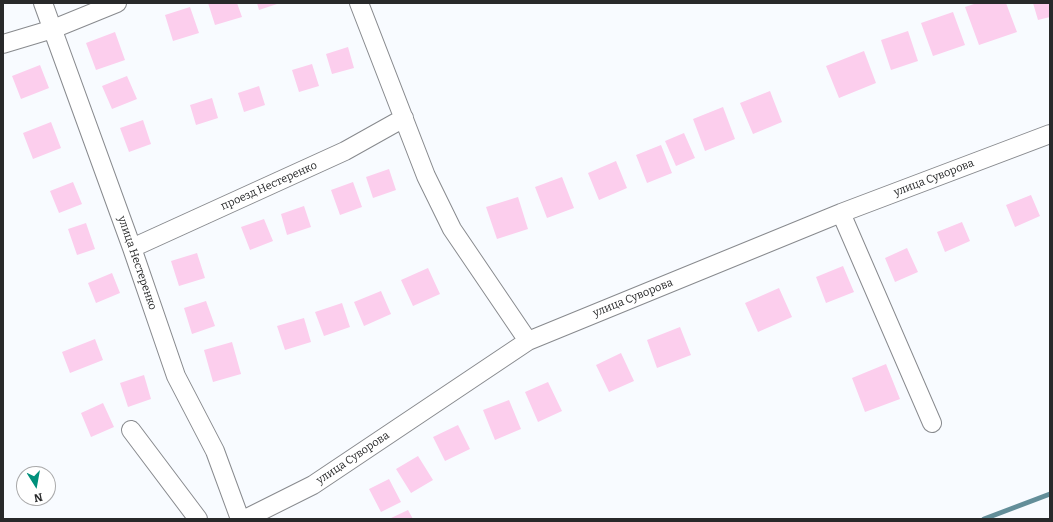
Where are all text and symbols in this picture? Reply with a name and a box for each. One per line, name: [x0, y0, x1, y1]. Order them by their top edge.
street label: улица Суворова: [892, 157, 976, 199]
street label: проезд Нестеренко: [219, 159, 319, 213]
street label: улица Нестеренко: [115, 214, 159, 312]
street label: улица Суворова: [591, 276, 675, 320]
street label: улица Суворова: [314, 429, 392, 487]
north arrow: [16, 466, 56, 506]
text: N: [33, 490, 44, 504]

